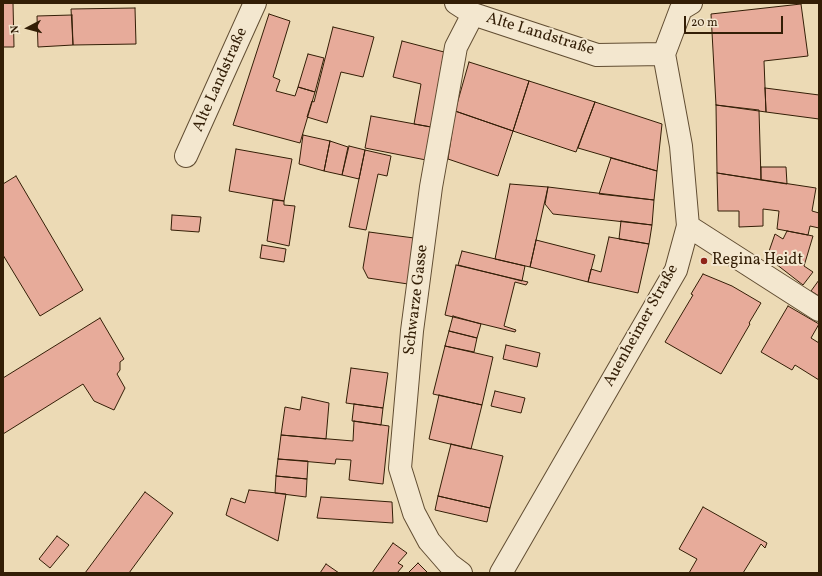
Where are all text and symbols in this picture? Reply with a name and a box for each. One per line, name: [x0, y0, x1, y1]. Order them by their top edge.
north arrow: [8, 8, 48, 48]
scale bar: [686, 8, 785, 34]
street label: Alte Landstraße: [484, 9, 596, 61]
text: 20 m: [691, 15, 718, 31]
text: N: [8, 25, 23, 34]
street label: Alte Landstraße: [189, 25, 253, 135]
street label: Schwarze Gasse: [401, 244, 433, 356]
place label: Regina Heidt: [712, 251, 803, 271]
marker: Regina Heidt: [699, 256, 709, 266]
street label: Auenheimer Straße: [600, 261, 684, 391]

